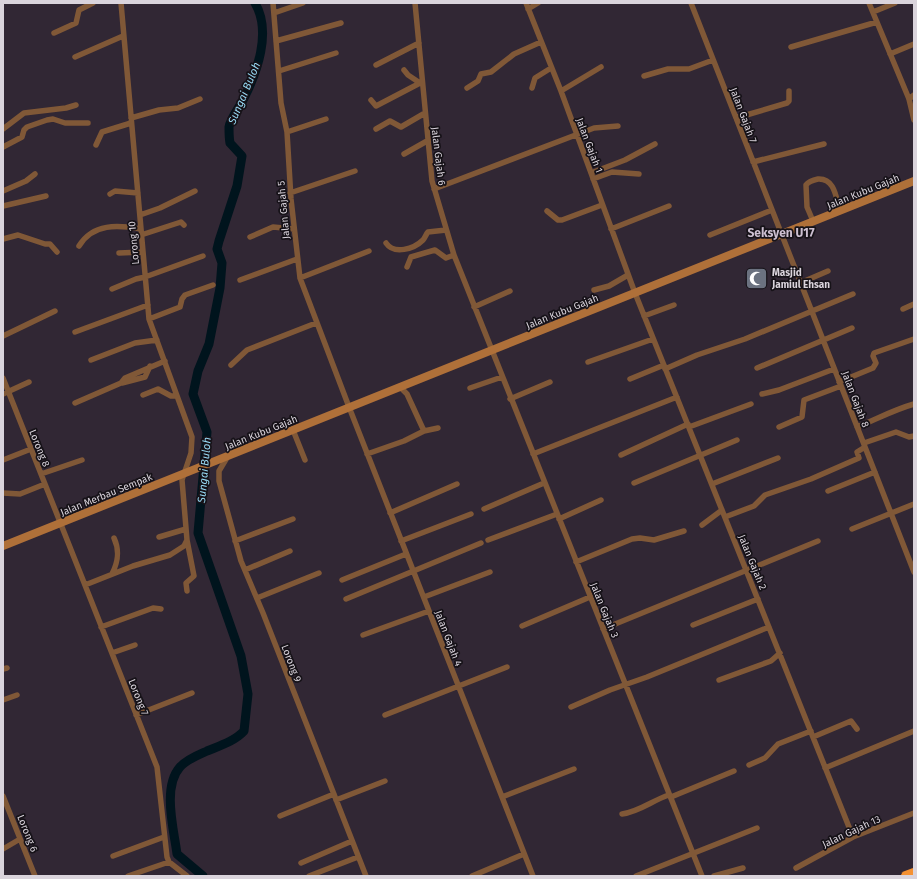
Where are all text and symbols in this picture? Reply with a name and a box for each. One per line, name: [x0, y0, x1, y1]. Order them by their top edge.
water label: Sungai Buloh: [225, 60, 263, 127]
street label: Jalan Gajah 7: [727, 86, 759, 145]
street label: Jalan Gajah 1: [573, 116, 605, 175]
street label: Jalan Gajah 6: [428, 126, 448, 186]
street label: Jalan Kubu Gajah: [825, 172, 901, 212]
street label: Jalan Gajah 5: [275, 180, 293, 240]
street label: Lorong 10: [126, 220, 142, 265]
district label: Seksyen U17: [747, 226, 815, 240]
mosque icon: Masjid Jamiul Ehsan: [744, 265, 770, 291]
place label: Masjid Jamiul Ehsan: [771, 267, 830, 291]
street label: Jalan Kubu Gajah: [524, 292, 600, 332]
street label: Jalan Gajah 8: [839, 370, 871, 430]
street label: Jalan Kubu Gajah: [223, 413, 299, 453]
street label: Lorong 8: [26, 428, 52, 469]
water label: Sungai Buloh: [195, 437, 214, 504]
street label: Jalan Merbau Sempak: [59, 471, 155, 519]
street label: Jalan Gajah 2: [736, 533, 769, 592]
street label: Jalan Gajah 3: [588, 581, 621, 640]
street label: Jalan Gajah 4: [432, 609, 464, 669]
street label: Lorong 9: [278, 643, 304, 684]
street label: Lorong 7: [125, 677, 151, 718]
street label: Lorong 6: [14, 813, 40, 854]
street label: Jalan Gajah 13: [820, 813, 882, 851]

